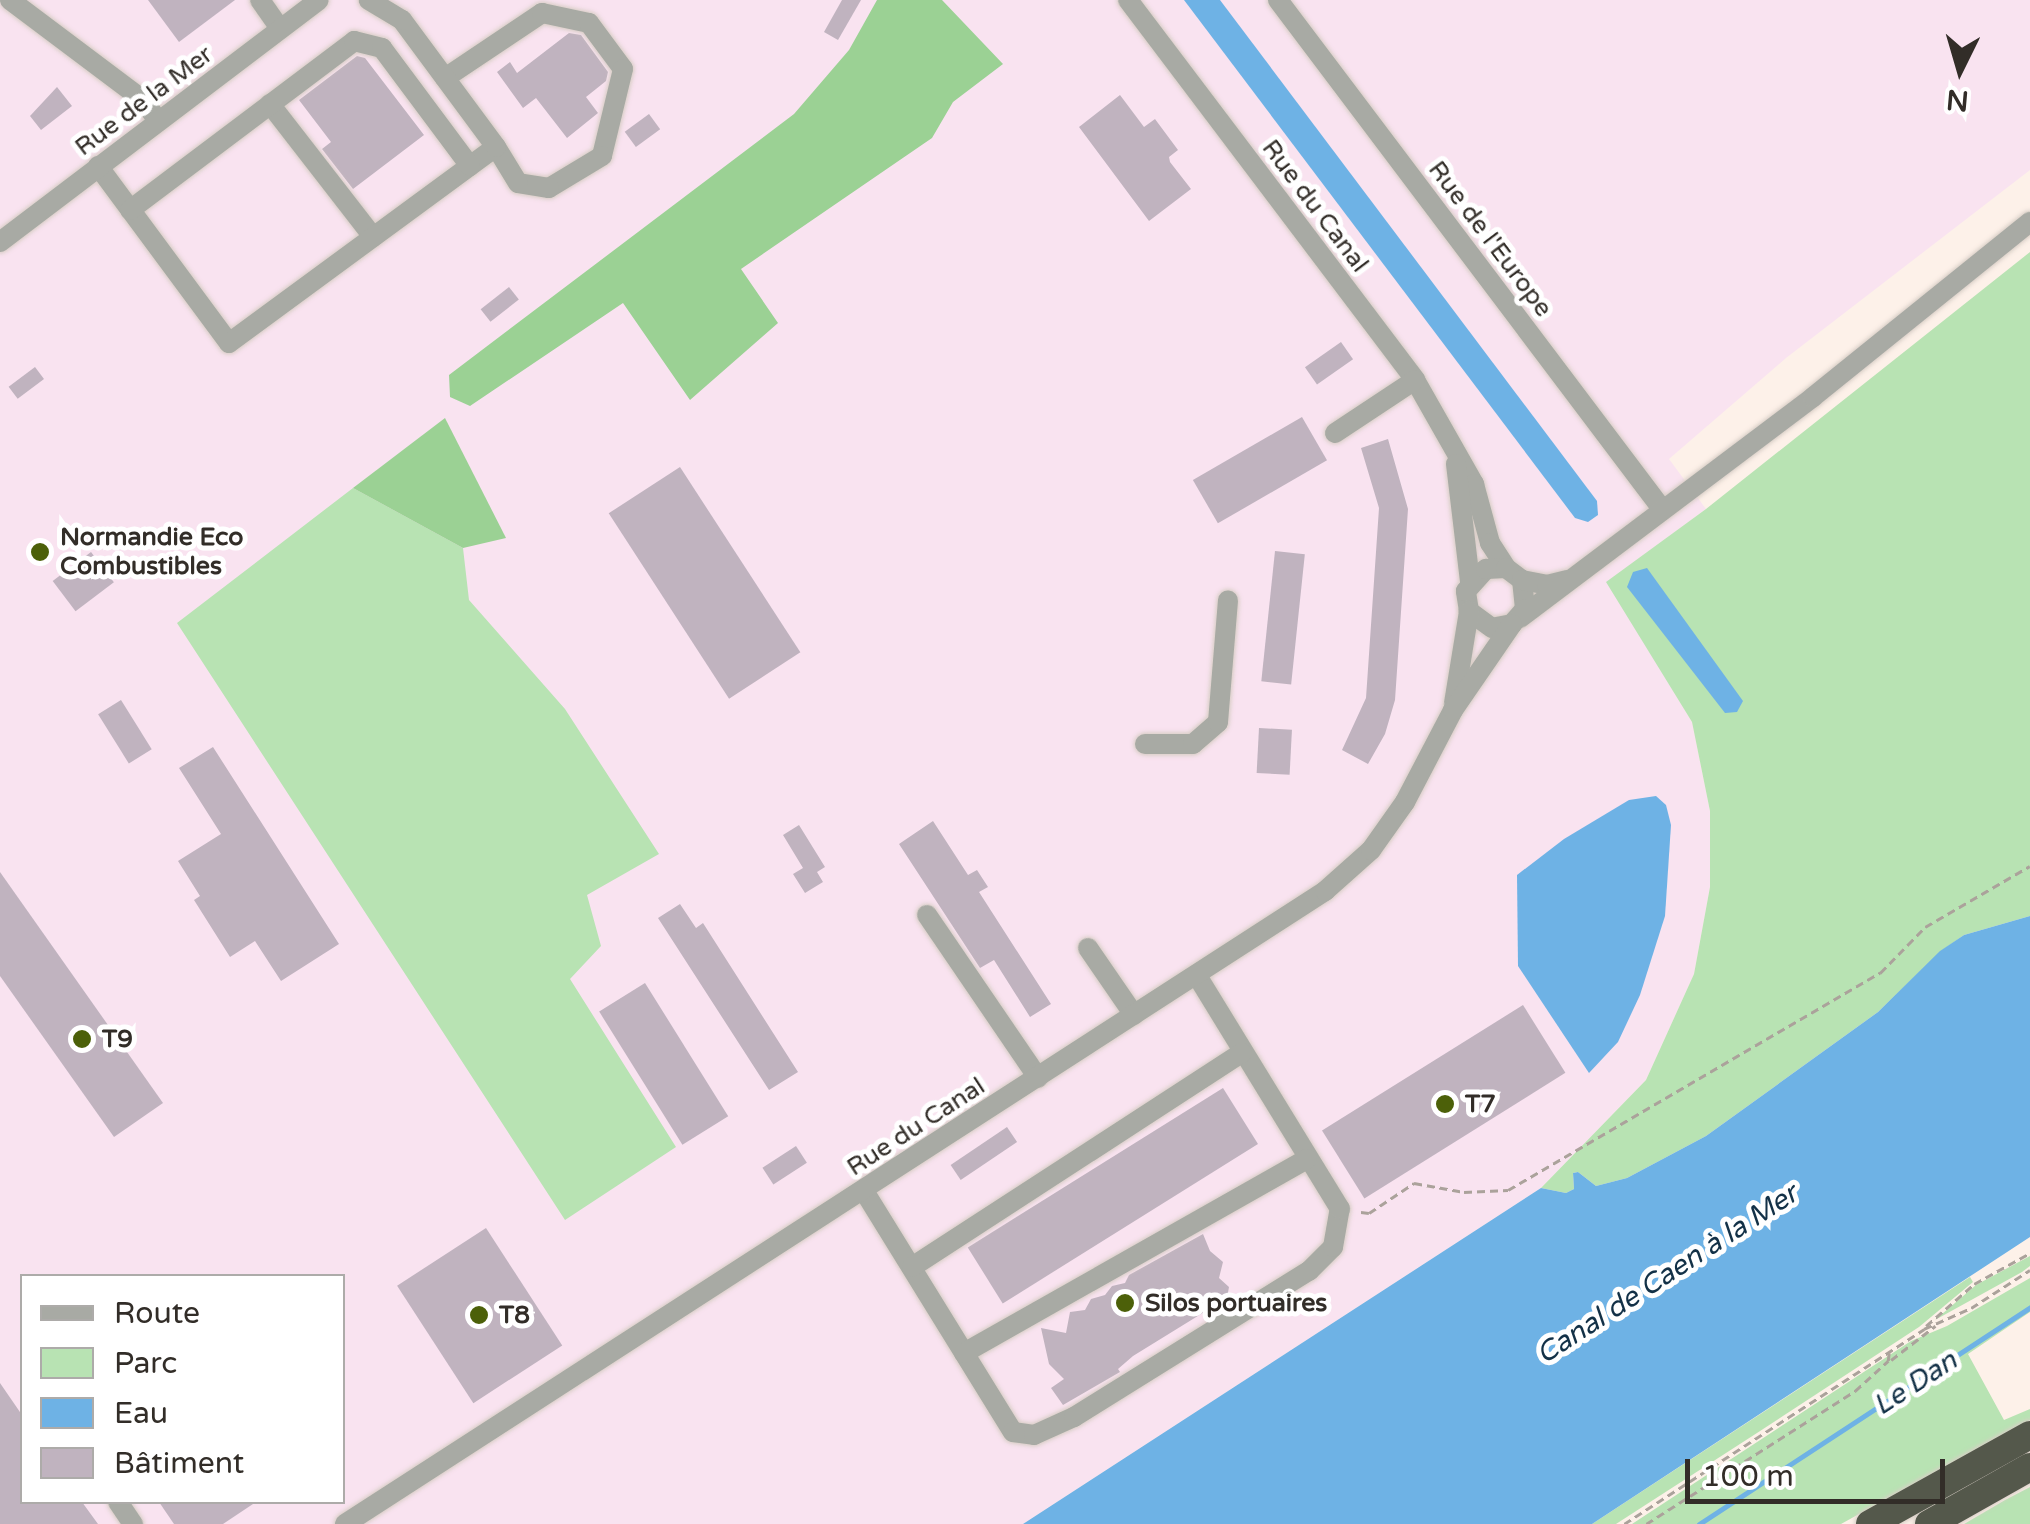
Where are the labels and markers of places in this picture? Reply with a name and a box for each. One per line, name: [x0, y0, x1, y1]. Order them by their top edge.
place label: Normandie Eco Combustibles: [60, 523, 243, 582]
marker: Normandie Eco Combustibles: [29, 541, 51, 563]
place label: T9: [102, 1024, 133, 1054]
marker: T9: [71, 1028, 93, 1050]
place label: T7: [1465, 1089, 1496, 1119]
marker: T7: [1434, 1093, 1456, 1115]
place label: Silos portuaires: [1145, 1288, 1327, 1318]
marker: Silos portuaires: [1114, 1292, 1136, 1314]
place label: T8: [499, 1300, 530, 1330]
marker: T8: [468, 1304, 490, 1326]

